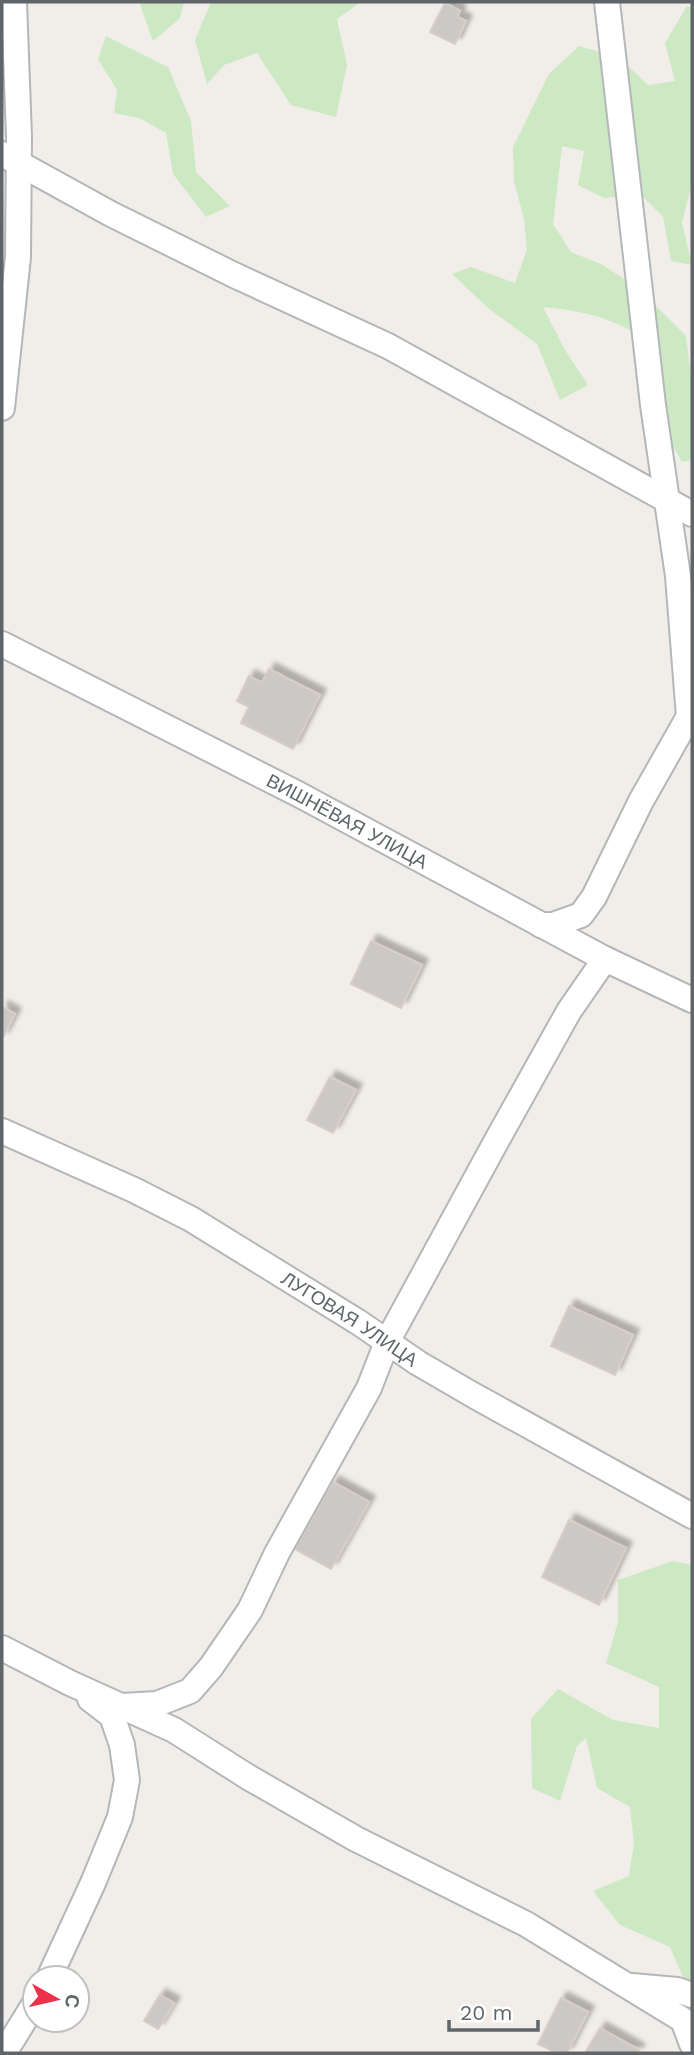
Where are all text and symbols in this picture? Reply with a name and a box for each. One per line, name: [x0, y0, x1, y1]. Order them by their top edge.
street label: ВИШНЁВАЯ УЛИЦА: [263, 769, 432, 874]
street label: ЛУГОВАЯ УЛИЦА: [277, 1267, 422, 1372]
north arrow: [21, 1964, 91, 2034]
scale bar: [449, 1988, 538, 2032]
text: С: [60, 1993, 85, 2010]
text: 20 m: [460, 2000, 512, 2025]

